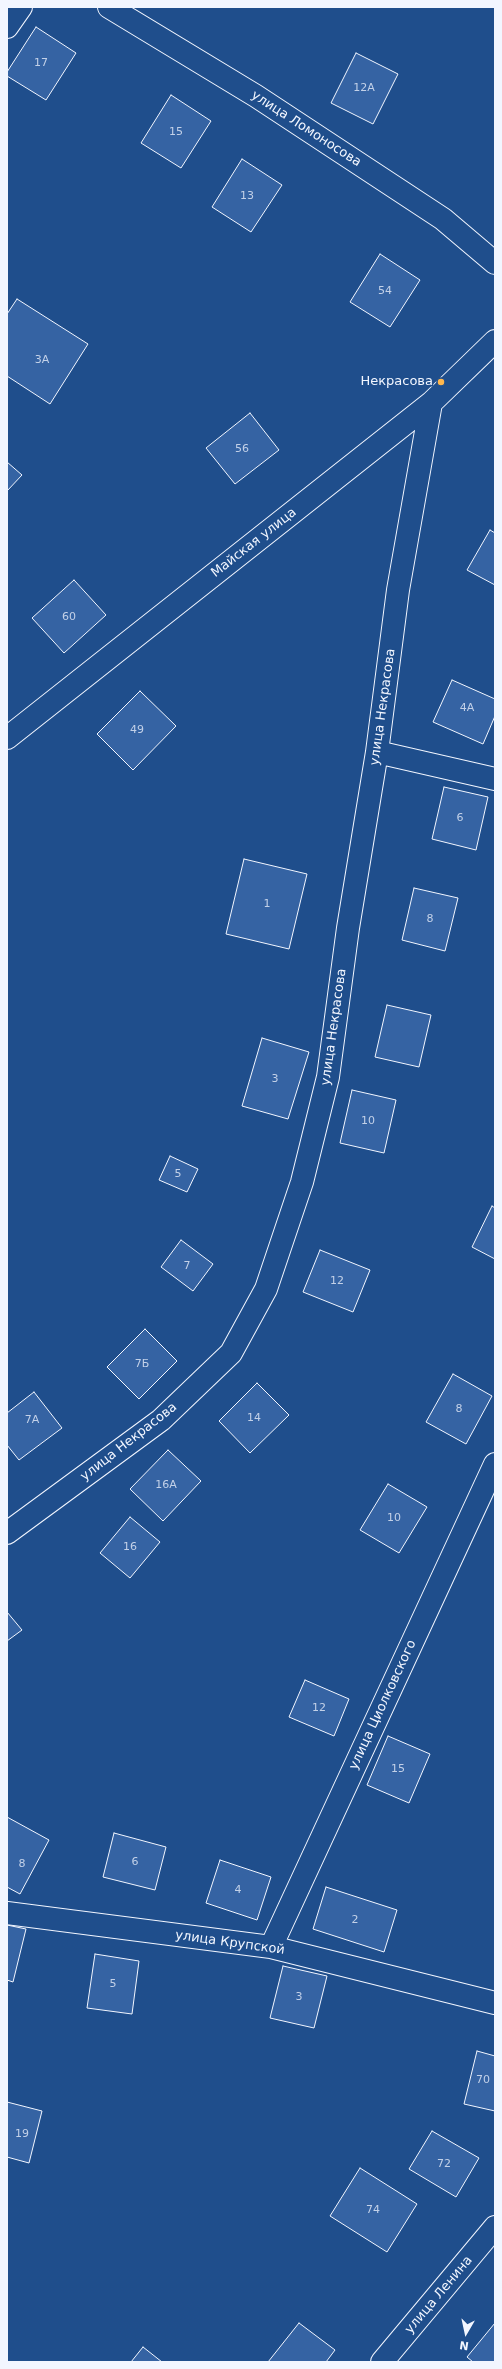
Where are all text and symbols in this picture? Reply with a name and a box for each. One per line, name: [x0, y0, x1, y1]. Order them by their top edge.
house number: 17: [34, 56, 48, 70]
house number: 12А: [353, 81, 375, 95]
street label: улица Ломоносова: [248, 88, 364, 170]
house number: 15: [169, 125, 183, 139]
house number: 13: [240, 189, 254, 203]
house number: 54: [378, 284, 392, 298]
house number: 3А: [35, 353, 49, 367]
place label: Некрасова: [360, 374, 433, 390]
marker: Некрасова: [436, 377, 446, 387]
house number: 56: [235, 442, 249, 456]
street label: Майская улица: [208, 505, 300, 581]
house number: 60: [62, 610, 76, 624]
street label: улица Некрасова: [367, 648, 399, 766]
house number: 4А: [460, 701, 474, 715]
house number: 49: [130, 723, 144, 737]
house number: 6: [457, 811, 463, 825]
house number: 1: [264, 897, 270, 911]
house number: 8: [427, 912, 433, 926]
street label: улица Некрасова: [318, 968, 350, 1086]
house number: 3: [272, 1072, 278, 1086]
house number: 10: [361, 1114, 375, 1128]
house number: 5: [175, 1167, 181, 1181]
house number: 7: [184, 1259, 190, 1273]
house number: 12: [330, 1274, 344, 1288]
house number: 7Б: [135, 1357, 149, 1371]
street label: улица Некрасова: [78, 1400, 180, 1484]
house number: 8: [456, 1402, 462, 1416]
house number: 14: [247, 1411, 261, 1425]
house number: 7А: [25, 1413, 39, 1427]
house number: 16А: [155, 1478, 177, 1492]
house number: 10: [387, 1511, 401, 1525]
house number: 16: [123, 1540, 137, 1554]
street label: улица Циолковского: [346, 1638, 420, 1772]
house number: 12: [312, 1701, 326, 1715]
house number: 15: [391, 1762, 405, 1776]
house number: 6: [132, 1855, 138, 1869]
house number: 8: [19, 1857, 25, 1871]
house number: 4: [235, 1883, 241, 1897]
house number: 2: [352, 1913, 358, 1927]
street label: улица Крупской: [174, 1928, 286, 1958]
house number: 5: [110, 1977, 116, 1991]
house number: 3: [296, 1990, 302, 2004]
house number: 70: [476, 2073, 490, 2087]
house number: 19: [15, 2127, 29, 2141]
house number: 72: [437, 2157, 451, 2171]
house number: 74: [366, 2203, 380, 2217]
street label: улица Ленина: [402, 2253, 476, 2337]
north arrow: [446, 2313, 486, 2353]
text: N: [458, 2338, 470, 2352]

